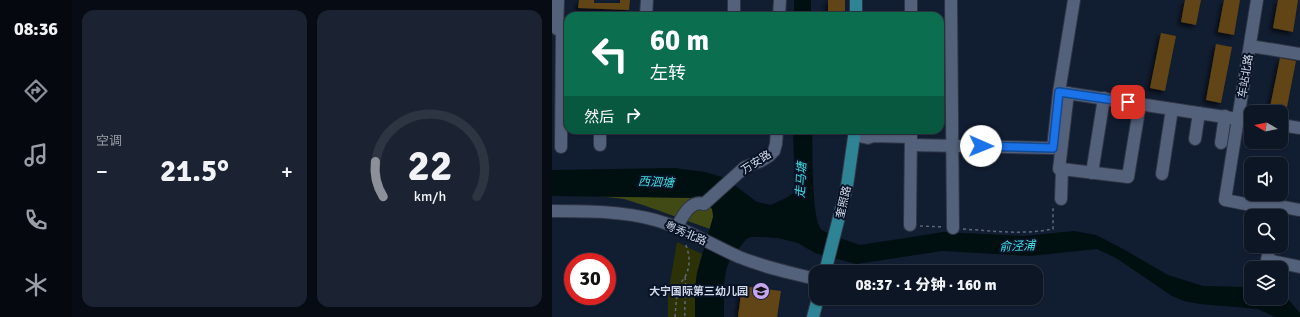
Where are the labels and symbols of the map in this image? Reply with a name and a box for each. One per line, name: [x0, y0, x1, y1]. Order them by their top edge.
street label: 车站北路: [1236, 53, 1255, 99]
pin: [1111, 85, 1145, 119]
north arrow: [1244, 105, 1288, 149]
position arrow: [960, 125, 1002, 167]
street label: 万安路: [739, 148, 774, 177]
water label: 走马塘: [793, 160, 810, 198]
water label: 西泗塘: [638, 174, 676, 191]
street label: 奎照路: [833, 185, 854, 220]
street label: 粤秀北路: [663, 219, 709, 248]
water label: 俞泾浦: [999, 238, 1037, 255]
speed limit sign: 30: [564, 253, 616, 305]
school or university icon: 大宁国际第三幼儿园: [751, 281, 771, 301]
place label: 大宁国际第三幼儿园: [649, 285, 748, 298]

